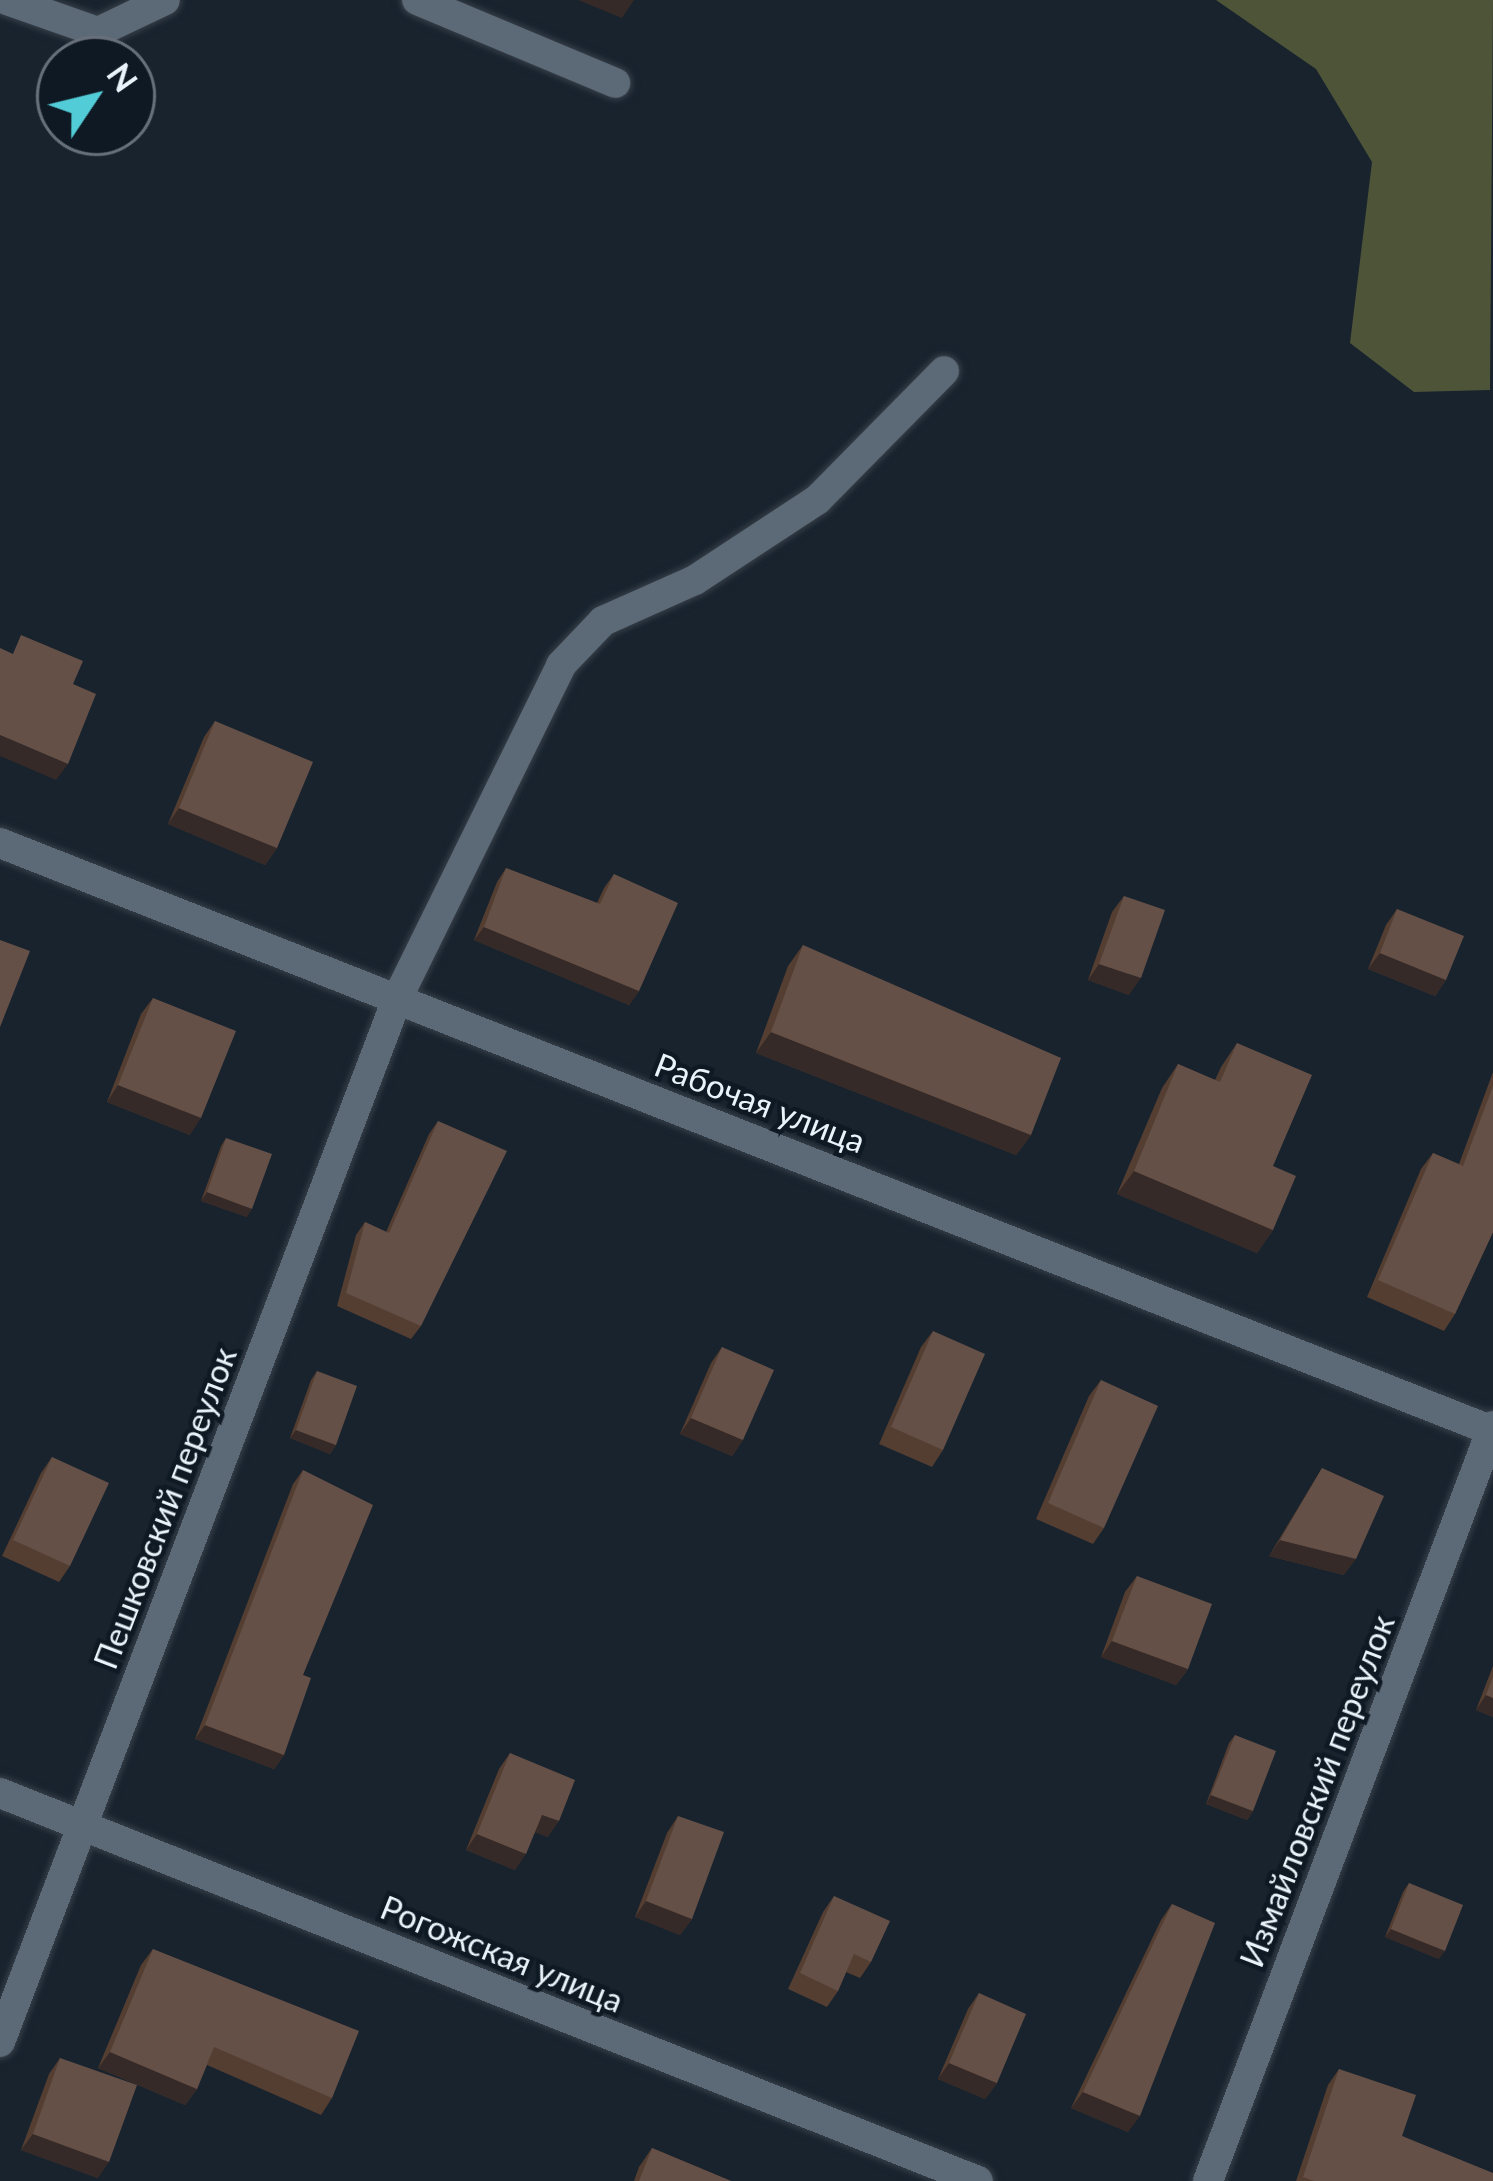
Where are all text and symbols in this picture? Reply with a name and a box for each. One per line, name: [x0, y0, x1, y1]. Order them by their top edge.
north arrow: [36, 36, 156, 156]
text: N: [99, 55, 147, 99]
street label: Рабочая улица: [649, 1045, 871, 1161]
street label: Пешковский переулок: [85, 1342, 245, 1674]
street label: Измайловский переулок: [1232, 1609, 1402, 1973]
street label: Рогожская улица: [375, 1887, 629, 2021]

